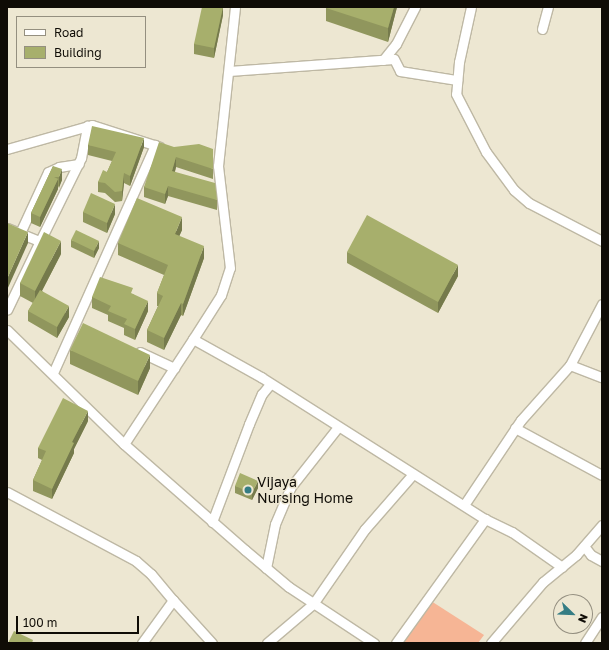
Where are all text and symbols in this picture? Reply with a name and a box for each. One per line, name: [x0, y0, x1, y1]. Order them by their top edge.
legend: [16, 16, 146, 68]
text: Road: [54, 25, 83, 40]
text: Building: [54, 45, 102, 60]
place label: Vijaya Nursing Home: [257, 474, 353, 506]
marker: Vijaya Nursing Home: [242, 484, 254, 496]
north arrow: [553, 594, 593, 634]
scale bar: [18, 608, 141, 634]
text: N: [576, 612, 591, 625]
text: 100 m: [23, 615, 57, 630]

